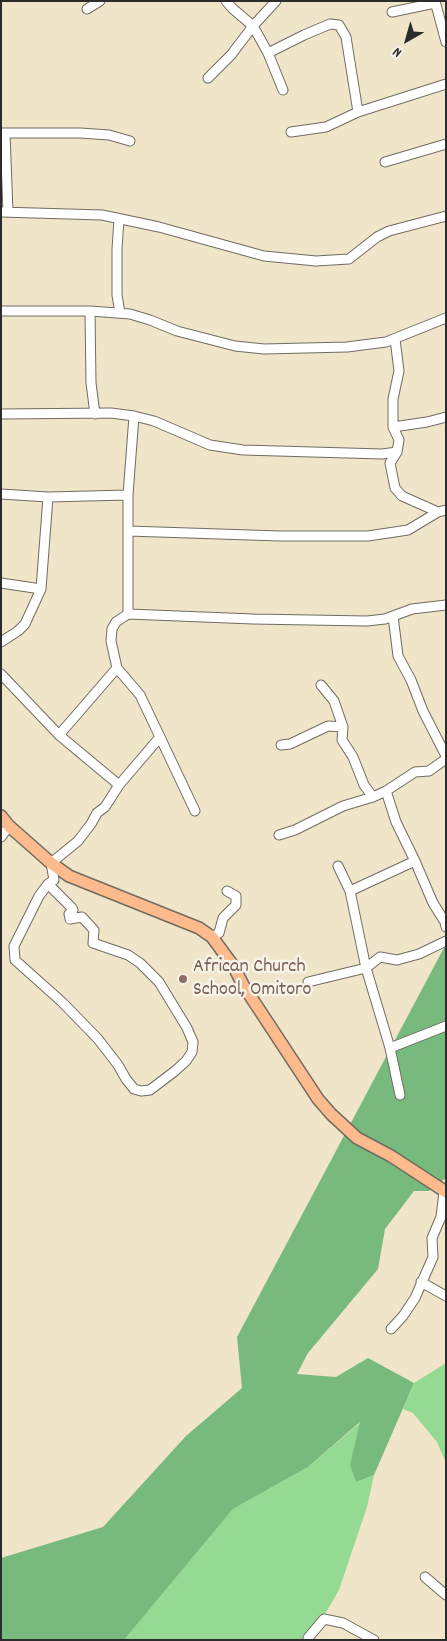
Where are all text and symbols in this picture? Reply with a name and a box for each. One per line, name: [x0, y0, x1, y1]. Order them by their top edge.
north arrow: [382, 15, 432, 65]
text: N: [389, 42, 407, 62]
place label: African Church School, Omitoro: [193, 956, 311, 1003]
marker: African Church School, Omitoro: [177, 973, 189, 985]

